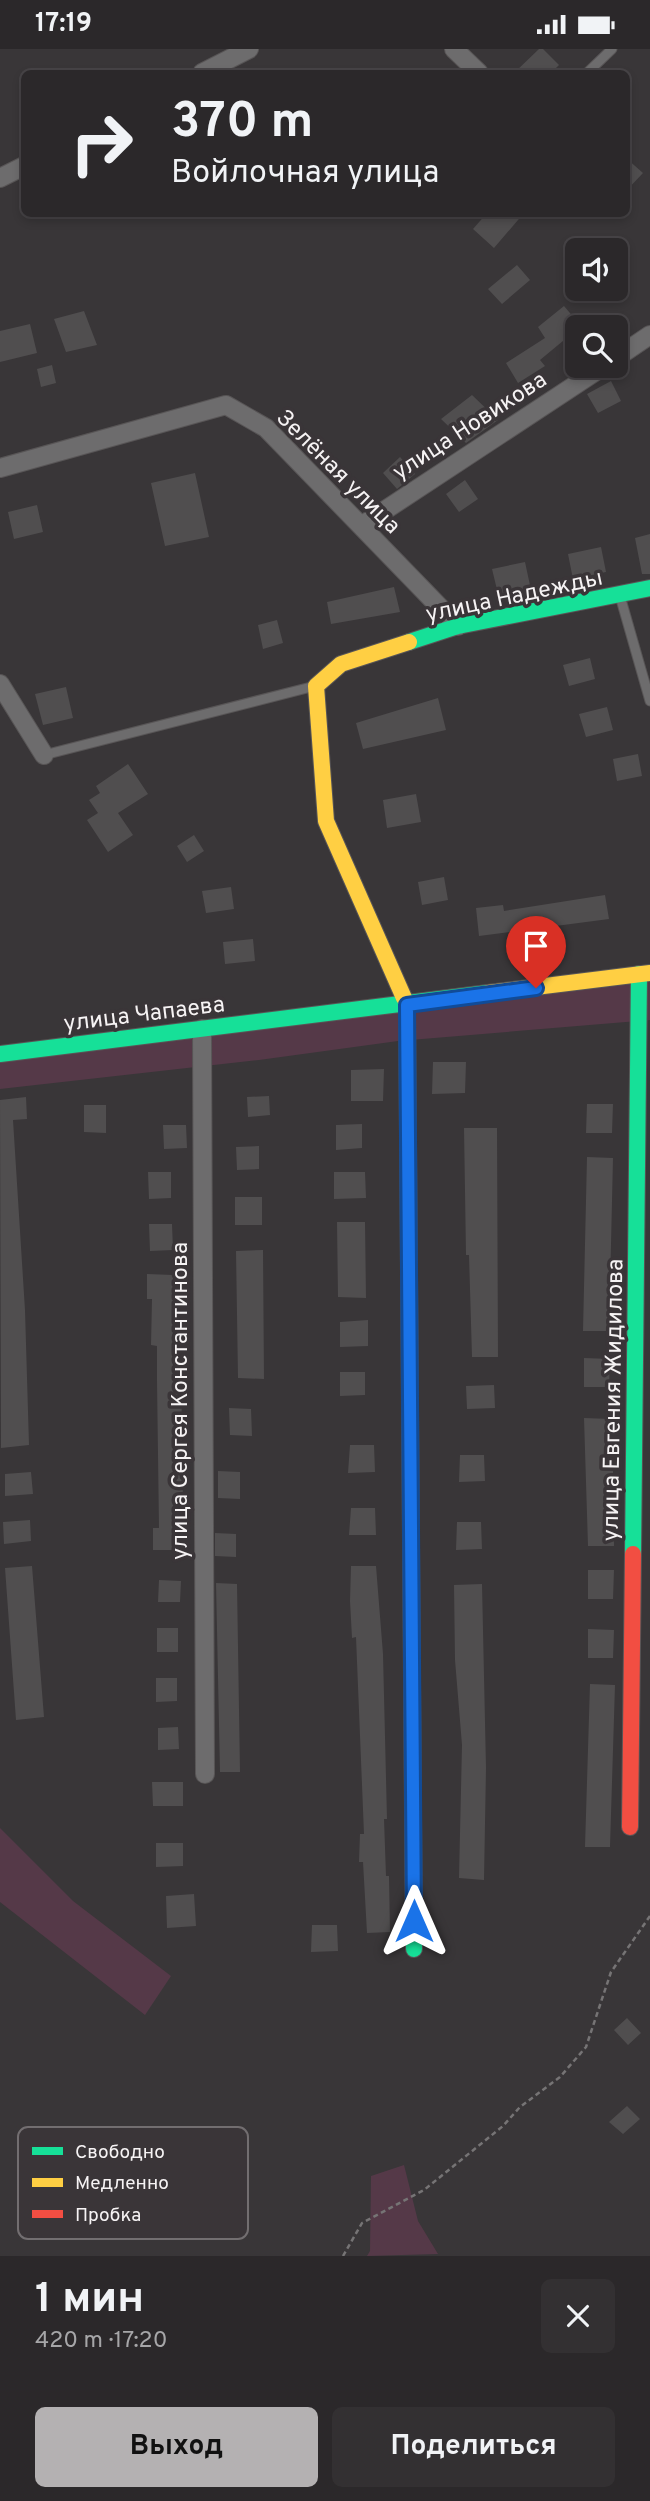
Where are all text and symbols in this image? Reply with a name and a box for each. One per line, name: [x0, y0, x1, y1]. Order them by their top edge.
text: 17:19: [35, 8, 92, 41]
text: 370 m: [171, 93, 313, 155]
icon: right: [56, 98, 147, 189]
text: Войлочная улица: [171, 154, 439, 194]
map controls: [565, 238, 628, 378]
button: sound: [565, 238, 628, 301]
button: search: [565, 315, 628, 378]
street label: улица Новикова: [388, 366, 553, 488]
street label: Зелёная улица: [269, 404, 406, 541]
street label: улица Надежды: [423, 565, 606, 630]
pin: [506, 916, 566, 988]
icon: arrive: [517, 927, 555, 965]
street label: улица Чапаева: [62, 991, 227, 1040]
street label: улица Сергея Константинова: [167, 1242, 196, 1560]
street label: улица Евгения Жидилова: [598, 1259, 631, 1542]
position arrow: [377, 1884, 451, 1958]
legend: [18, 2127, 248, 2239]
text: Свободно: [75, 2141, 165, 2165]
text: Медленно: [75, 2172, 169, 2196]
text: Пробка: [75, 2204, 141, 2228]
text: 1 мин: [35, 2274, 144, 2327]
button: close: [541, 2279, 615, 2353]
text: 420 m · 17:20: [35, 2327, 167, 2356]
button: Выход: [35, 2407, 318, 2487]
button: Поделиться: [332, 2407, 615, 2487]

